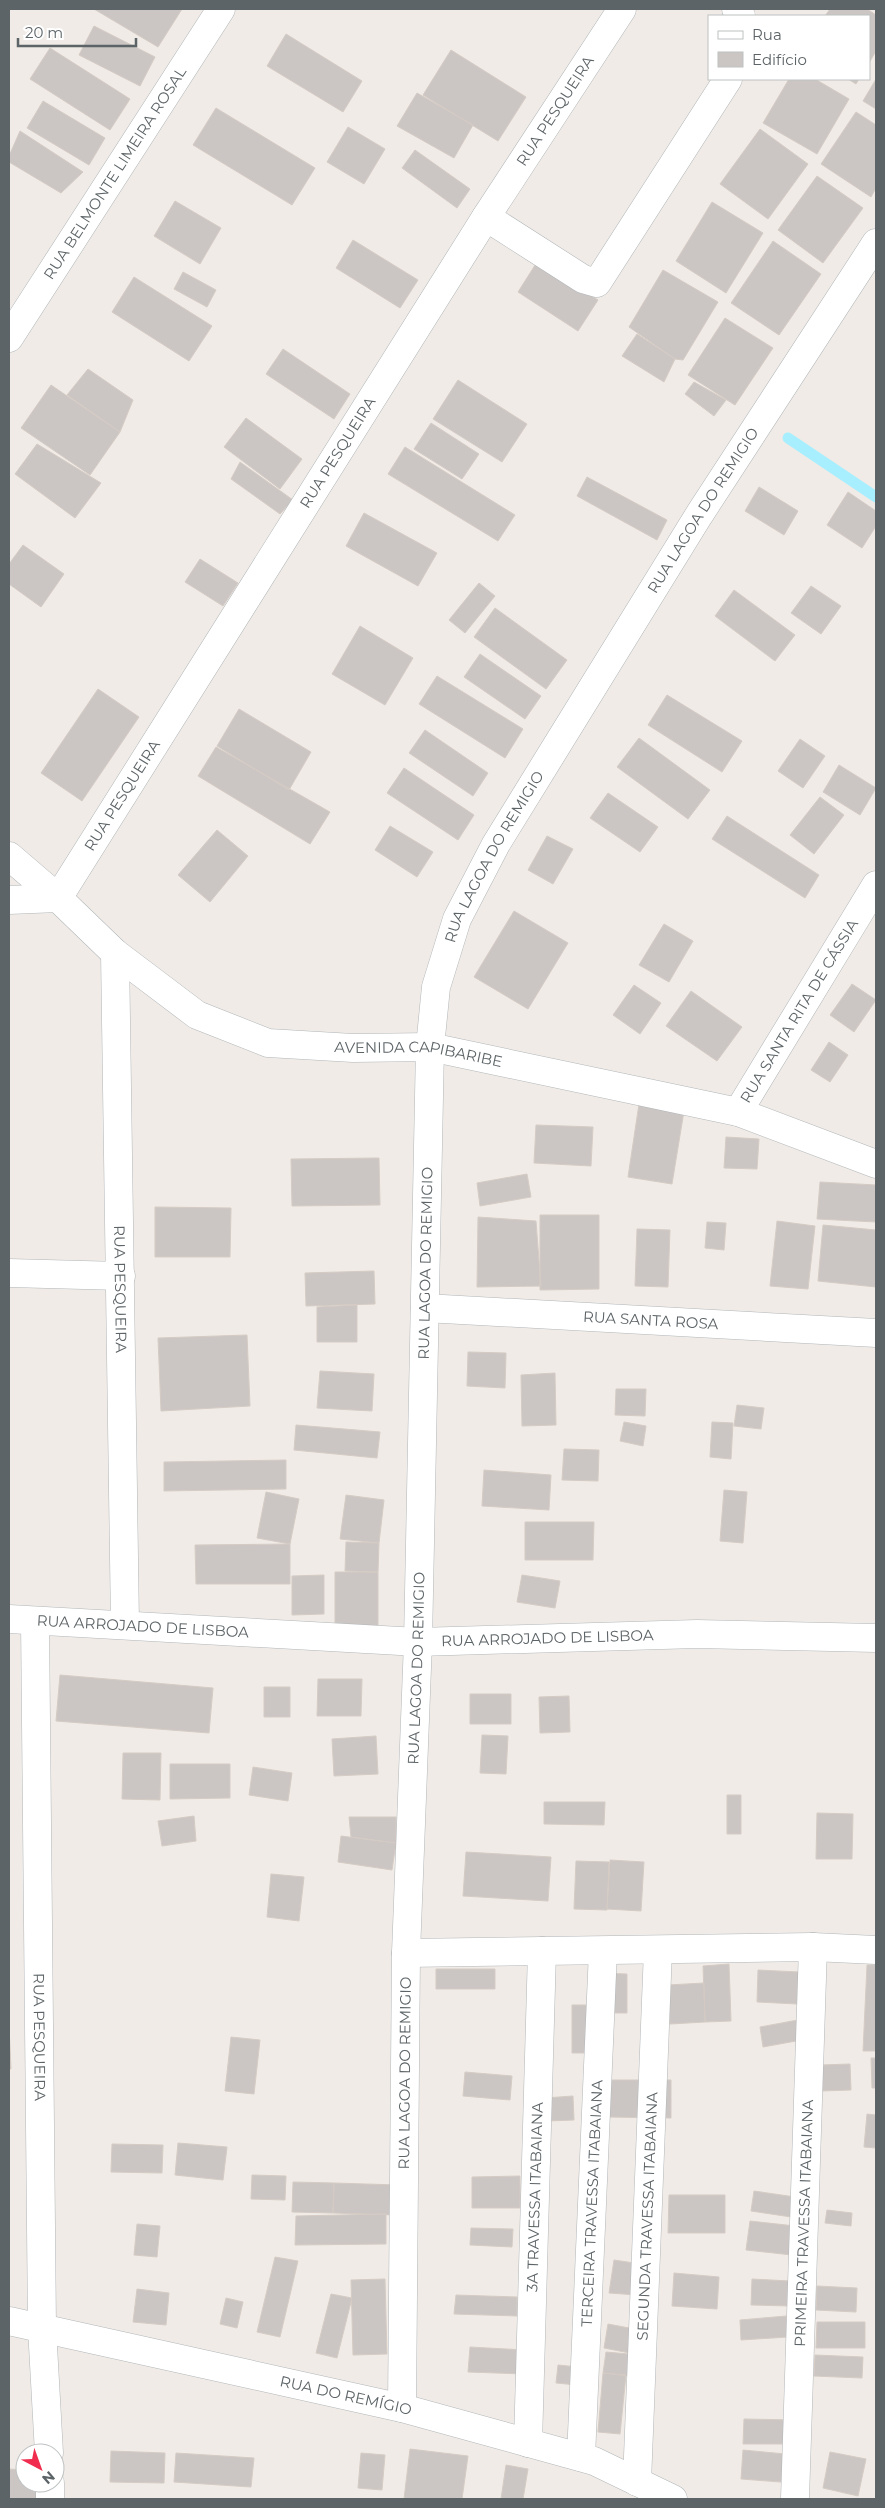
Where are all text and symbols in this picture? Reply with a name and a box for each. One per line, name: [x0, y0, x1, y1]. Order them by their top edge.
scale bar: [18, 15, 135, 47]
legend: [708, 15, 870, 80]
text: 20 m: [25, 23, 63, 42]
text: Rua: [752, 25, 782, 44]
text: Edifício: [752, 50, 807, 69]
street label: RUA PESQUEIRA: [512, 52, 598, 169]
street label: RUA BELMONTE LIMEIRA ROSAL: [39, 63, 190, 283]
street label: RUA PESQUEIRA: [295, 393, 380, 512]
street label: RUA LAGOA DO REMIGIO: [643, 424, 762, 597]
street label: RUA PESQUEIRA: [80, 736, 164, 854]
street label: RUA LAGOA DO REMIGIO: [440, 767, 548, 945]
street label: RUA SANTA RITA DE CÁSSIA: [736, 915, 862, 1106]
street label: AVENIDA CAPIBARIBE: [334, 1037, 504, 1071]
street label: RUA LAGOA DO REMIGIO: [414, 1167, 437, 1360]
street label: RUA PESQUEIRA: [110, 1225, 131, 1353]
street label: RUA SANTA ROSA: [582, 1307, 719, 1333]
street label: RUA LAGOA DO REMIGIO: [403, 1572, 428, 1765]
street label: RUA ARROJADO DE LISBOA: [36, 1611, 250, 1641]
street label: RUA ARROJADO DE LISBOA: [441, 1625, 654, 1650]
street label: RUA PESQUEIRA: [29, 1973, 50, 2101]
street label: RUA LAGOA DO REMIGIO: [394, 1977, 415, 2170]
street label: TERCEIRA TRAVESSA ITABAIANA: [577, 2079, 606, 2327]
street label: SEGUNDA TRAVESSA ITABAIANA: [633, 2091, 661, 2341]
street label: PRIMEIRA TRAVESSA ITABAIANA: [790, 2099, 817, 2347]
street label: 3A TRAVESSA ITABAIANA: [522, 2102, 547, 2292]
street label: RUA DO REMÍGIO: [278, 2371, 414, 2419]
north arrow: [15, 2443, 65, 2493]
text: N: [38, 2467, 59, 2488]

